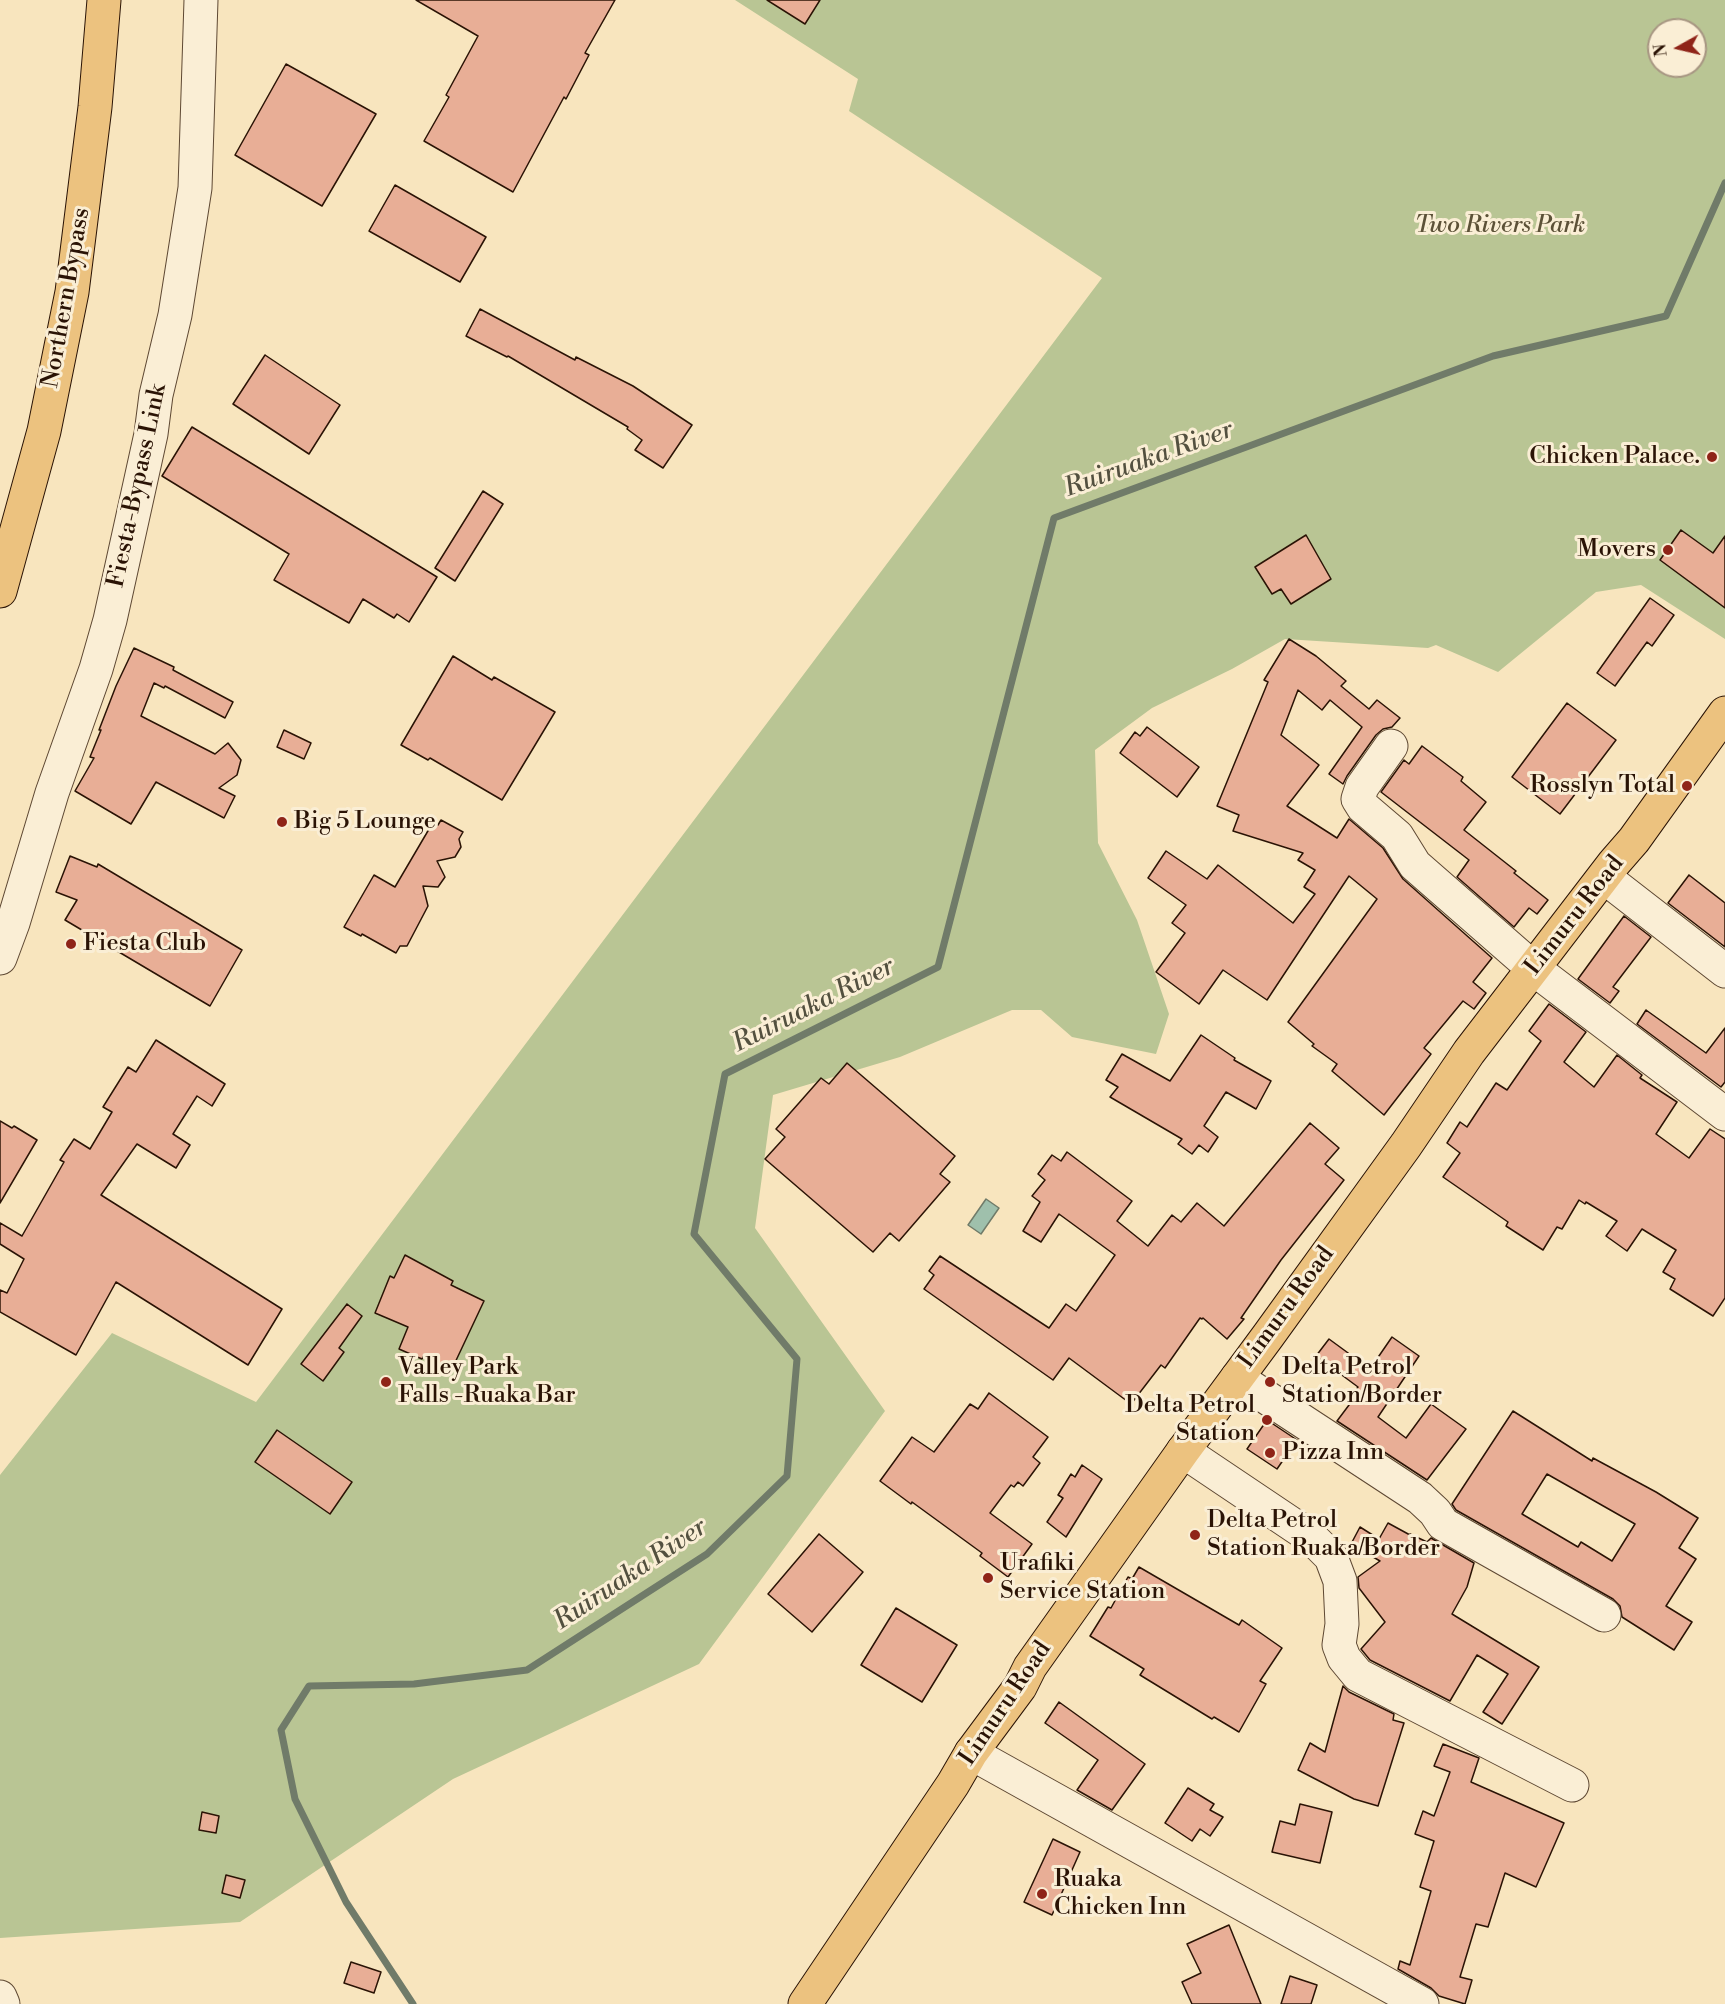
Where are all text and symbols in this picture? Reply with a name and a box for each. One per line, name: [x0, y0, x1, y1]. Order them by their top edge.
north arrow: [1647, 18, 1707, 78]
text: N: [1650, 43, 1672, 58]
street label: Northern Bypass: [37, 206, 97, 390]
park label: Two Rivers Park: [1415, 212, 1585, 240]
street label: Fiesta-Bypass Link: [102, 382, 174, 590]
water label: Ruiruaka River: [1060, 415, 1238, 505]
place label: Chicken Palace.: [1529, 443, 1700, 471]
marker: Chicken Palace.: [1705, 450, 1719, 464]
place label: Movers: [1577, 536, 1656, 564]
marker: Movers: [1661, 543, 1675, 557]
place label: Rosslyn Total: [1530, 772, 1675, 800]
marker: Rosslyn Total: [1680, 779, 1694, 793]
place label: Big 5 Lounge: [294, 808, 436, 836]
marker: Big 5 Lounge: [275, 815, 289, 829]
street label: Limuru Road: [1519, 850, 1631, 982]
place label: Fiesta Club: [83, 930, 206, 958]
marker: Fiesta Club: [64, 937, 78, 951]
water label: Ruiruaka River: [728, 952, 900, 1060]
street label: Limuru Road: [1233, 1241, 1341, 1375]
place label: Valley Park Falls -Ruaka Bar: [398, 1354, 576, 1410]
place label: Delta Petrol Station/Border: [1282, 1354, 1442, 1410]
marker: Valley Park Falls -Ruaka Bar: [379, 1375, 393, 1389]
marker: Delta Petrol Station/Border: [1263, 1375, 1277, 1389]
place label: Delta Petrol Station: [1125, 1392, 1255, 1448]
marker: Delta Petrol Station: [1260, 1413, 1274, 1427]
place label: Pizza Inn: [1282, 1439, 1384, 1467]
marker: Pizza Inn: [1263, 1446, 1277, 1460]
place label: Delta Petrol Station Ruaka/Border: [1207, 1507, 1440, 1563]
water label: Ruiruaka River: [549, 1512, 713, 1638]
marker: Delta Petrol Station Ruaka/Border: [1188, 1528, 1202, 1542]
place label: Urafiki Service Station: [1000, 1550, 1165, 1606]
marker: Urafiki Service Station: [981, 1571, 995, 1585]
street label: Limuru Road: [954, 1636, 1058, 1772]
place label: Ruaka Chicken Inn: [1054, 1866, 1186, 1922]
marker: Ruaka Chicken Inn: [1035, 1887, 1049, 1901]

